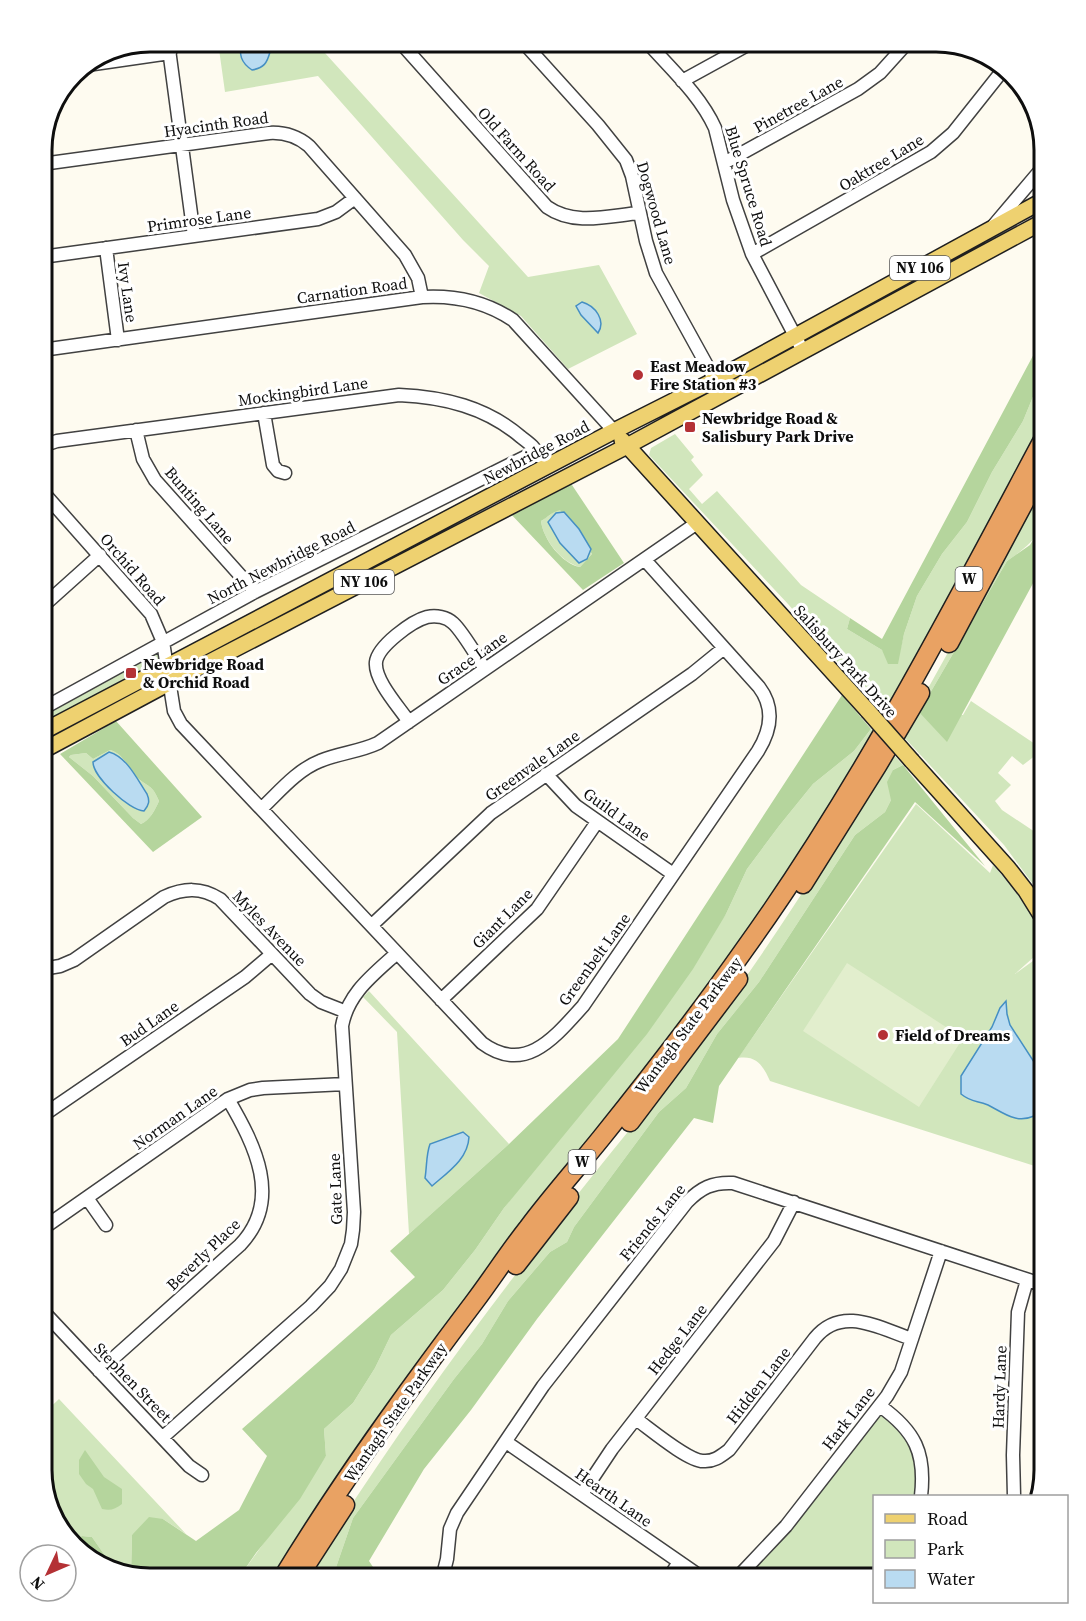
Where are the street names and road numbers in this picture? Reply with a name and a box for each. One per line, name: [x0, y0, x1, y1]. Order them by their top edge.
street label: Pinetree Lane: [749, 70, 847, 138]
street label: Old Farm Road: [473, 102, 561, 196]
street label: Hyacinth Road: [162, 106, 270, 142]
street label: Blue Spruce Road: [720, 123, 778, 249]
street label: Oaktree Lane: [834, 128, 928, 196]
street label: Dogwood Lane: [632, 159, 682, 267]
street label: Primrose Lane: [146, 201, 252, 237]
road number: NY 106: [890, 256, 950, 280]
street label: Ivy Lane: [113, 260, 143, 324]
street label: Carnation Road: [295, 271, 409, 309]
street label: Mockingbird Lane: [237, 371, 369, 411]
street label: Newbridge Road: [479, 415, 593, 489]
street label: Bunting Lane: [160, 462, 240, 548]
street label: North Newbridge Road: [203, 515, 359, 609]
street label: Orchid Road: [96, 528, 170, 610]
road number: W: [956, 567, 982, 591]
road number: NY 106: [334, 570, 394, 594]
street label: Salisbury Park Drive: [789, 600, 903, 722]
street label: Grace Lane: [433, 626, 511, 690]
street label: Greenvale Lane: [480, 724, 584, 806]
street label: Guild Lane: [579, 782, 655, 846]
street label: Giant Lane: [467, 883, 537, 953]
street label: Myles Avenue: [228, 885, 312, 971]
street label: Greenbelt Lane: [553, 908, 635, 1010]
street label: Wantagh State Parkway: [629, 951, 747, 1098]
street label: Bud Lane: [115, 995, 183, 1051]
street label: Norman Lane: [128, 1080, 222, 1154]
road number: W: [568, 1150, 596, 1174]
street label: Gate Lane: [323, 1153, 347, 1225]
street label: Friends Lane: [614, 1179, 690, 1265]
street label: Beverly Place: [161, 1213, 245, 1295]
street label: Hedge Lane: [642, 1299, 712, 1379]
street label: Stephen Street: [89, 1337, 177, 1427]
street label: Wantagh State Parkway: [338, 1337, 452, 1486]
street label: Hidden Lane: [721, 1342, 795, 1428]
street label: Hardy Lane: [987, 1345, 1011, 1429]
street label: Hark Lane: [816, 1382, 880, 1454]
street label: Hearth Lane: [571, 1462, 657, 1532]

